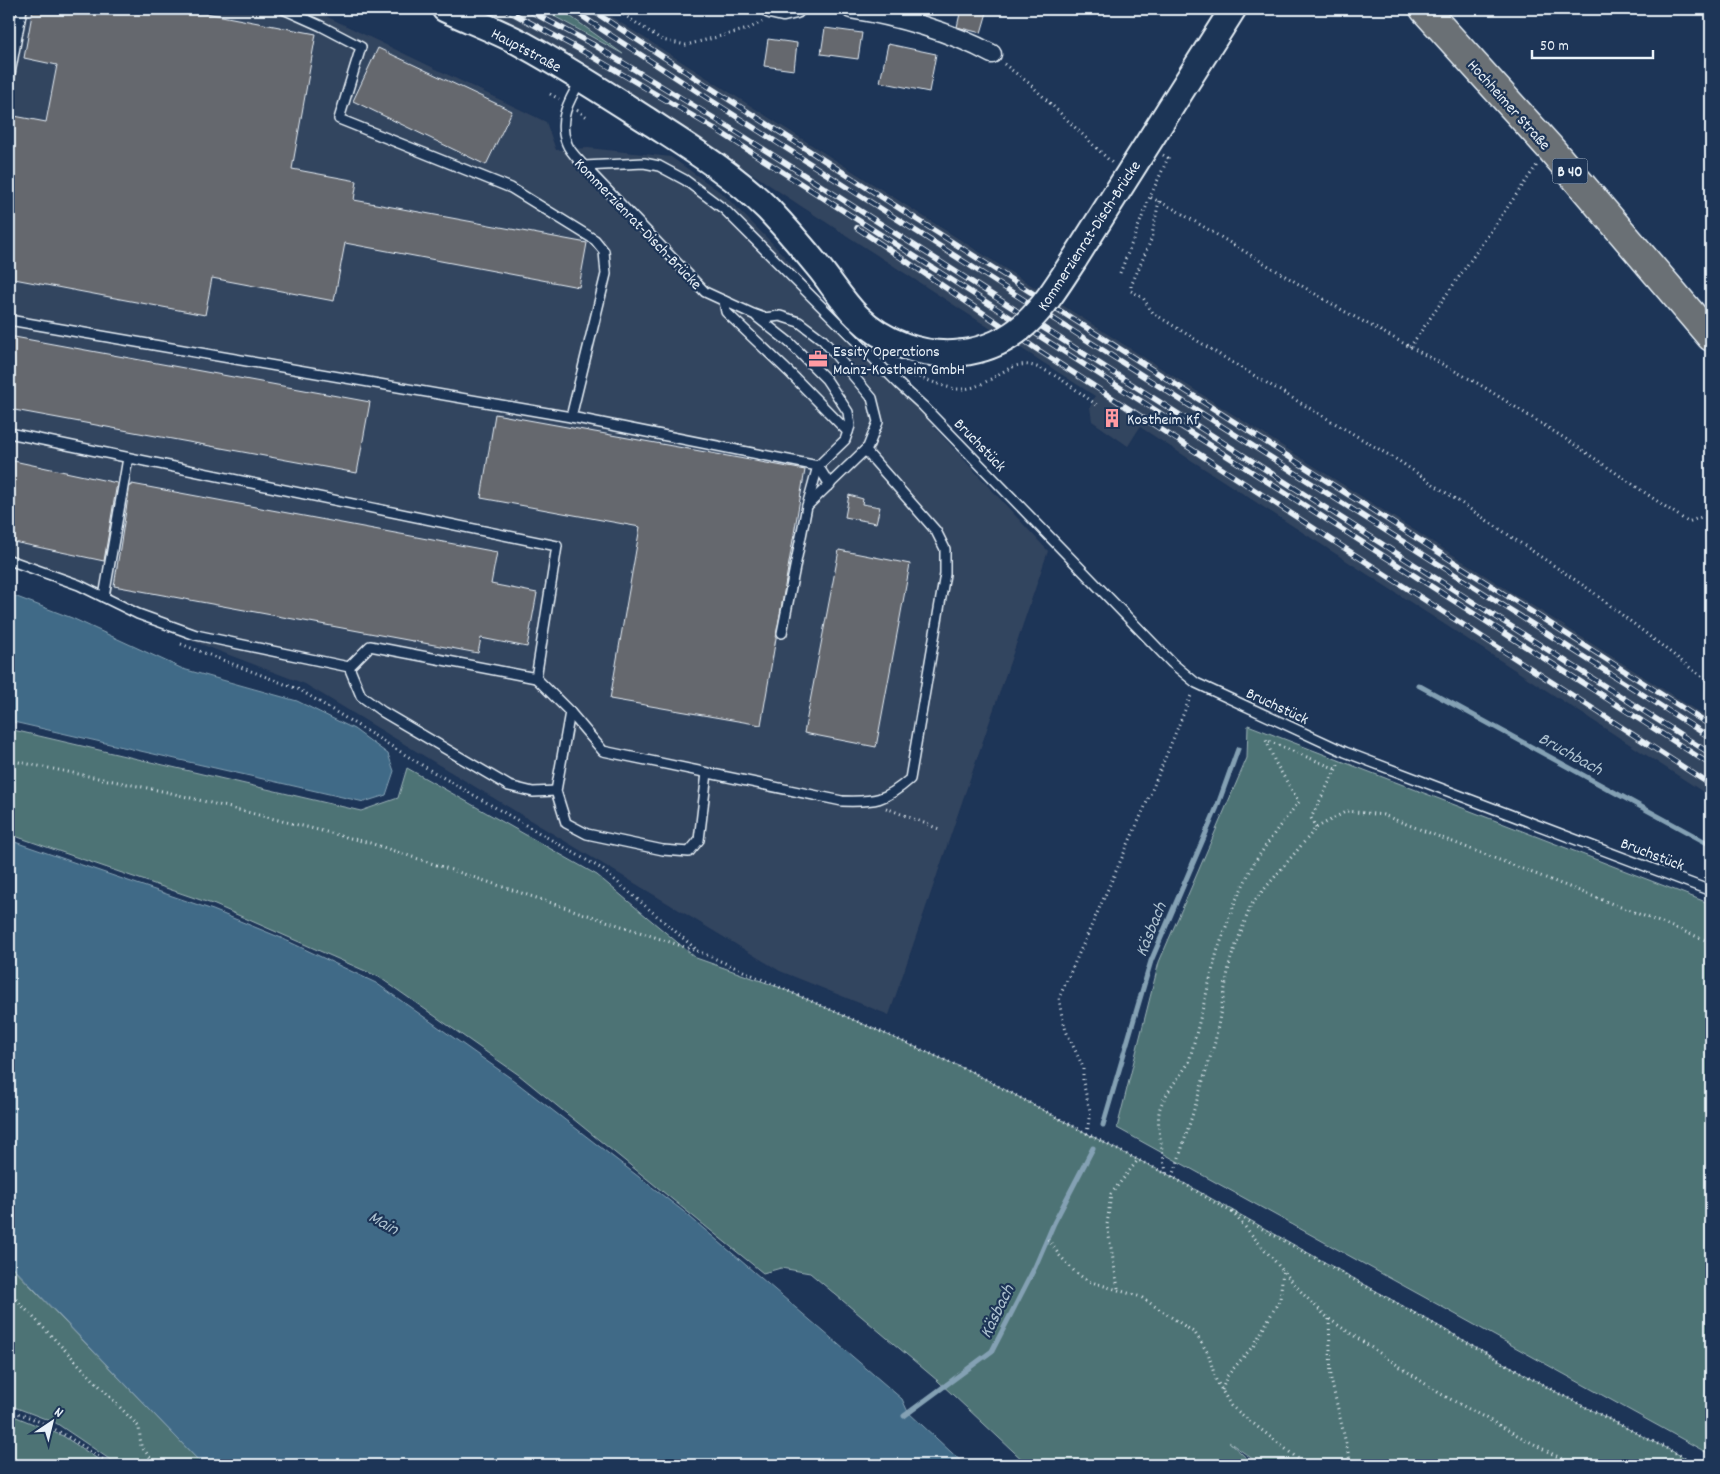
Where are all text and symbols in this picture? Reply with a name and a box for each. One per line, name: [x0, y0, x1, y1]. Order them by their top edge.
street label: Hauptstraße: [487, 23, 565, 79]
scale bar: [1532, 28, 1654, 60]
text: 50 m: [1540, 36, 1569, 58]
street label: Hochheimer Straße: [1461, 55, 1555, 156]
street label: Kommerzienrat-Disch-Brücke: [568, 154, 706, 296]
street label: Kommerzienrat-Disch-Brücke: [1033, 157, 1147, 316]
road number: B 40: [1552, 158, 1588, 184]
place label: Essity Operations Mainz-Kostheim GmbH: [833, 341, 965, 382]
office icon: Essity Operations Mainz-Kostheim GmbH: [807, 348, 829, 370]
building icon: Kostheim Kf: [1101, 407, 1123, 429]
place label: Kostheim Kf: [1127, 409, 1199, 432]
street label: Bruchstück: [948, 414, 1011, 478]
street label: Bruchstück: [1242, 683, 1312, 732]
water label: Bruchbach: [1533, 727, 1607, 783]
street label: Bruchstück: [1617, 833, 1687, 878]
water label: Käsbach: [1130, 898, 1175, 961]
water label: Main: [363, 1206, 403, 1243]
water label: Käsbach: [975, 1281, 1022, 1343]
north arrow: [28, 1396, 78, 1446]
text: N: [50, 1403, 67, 1423]

